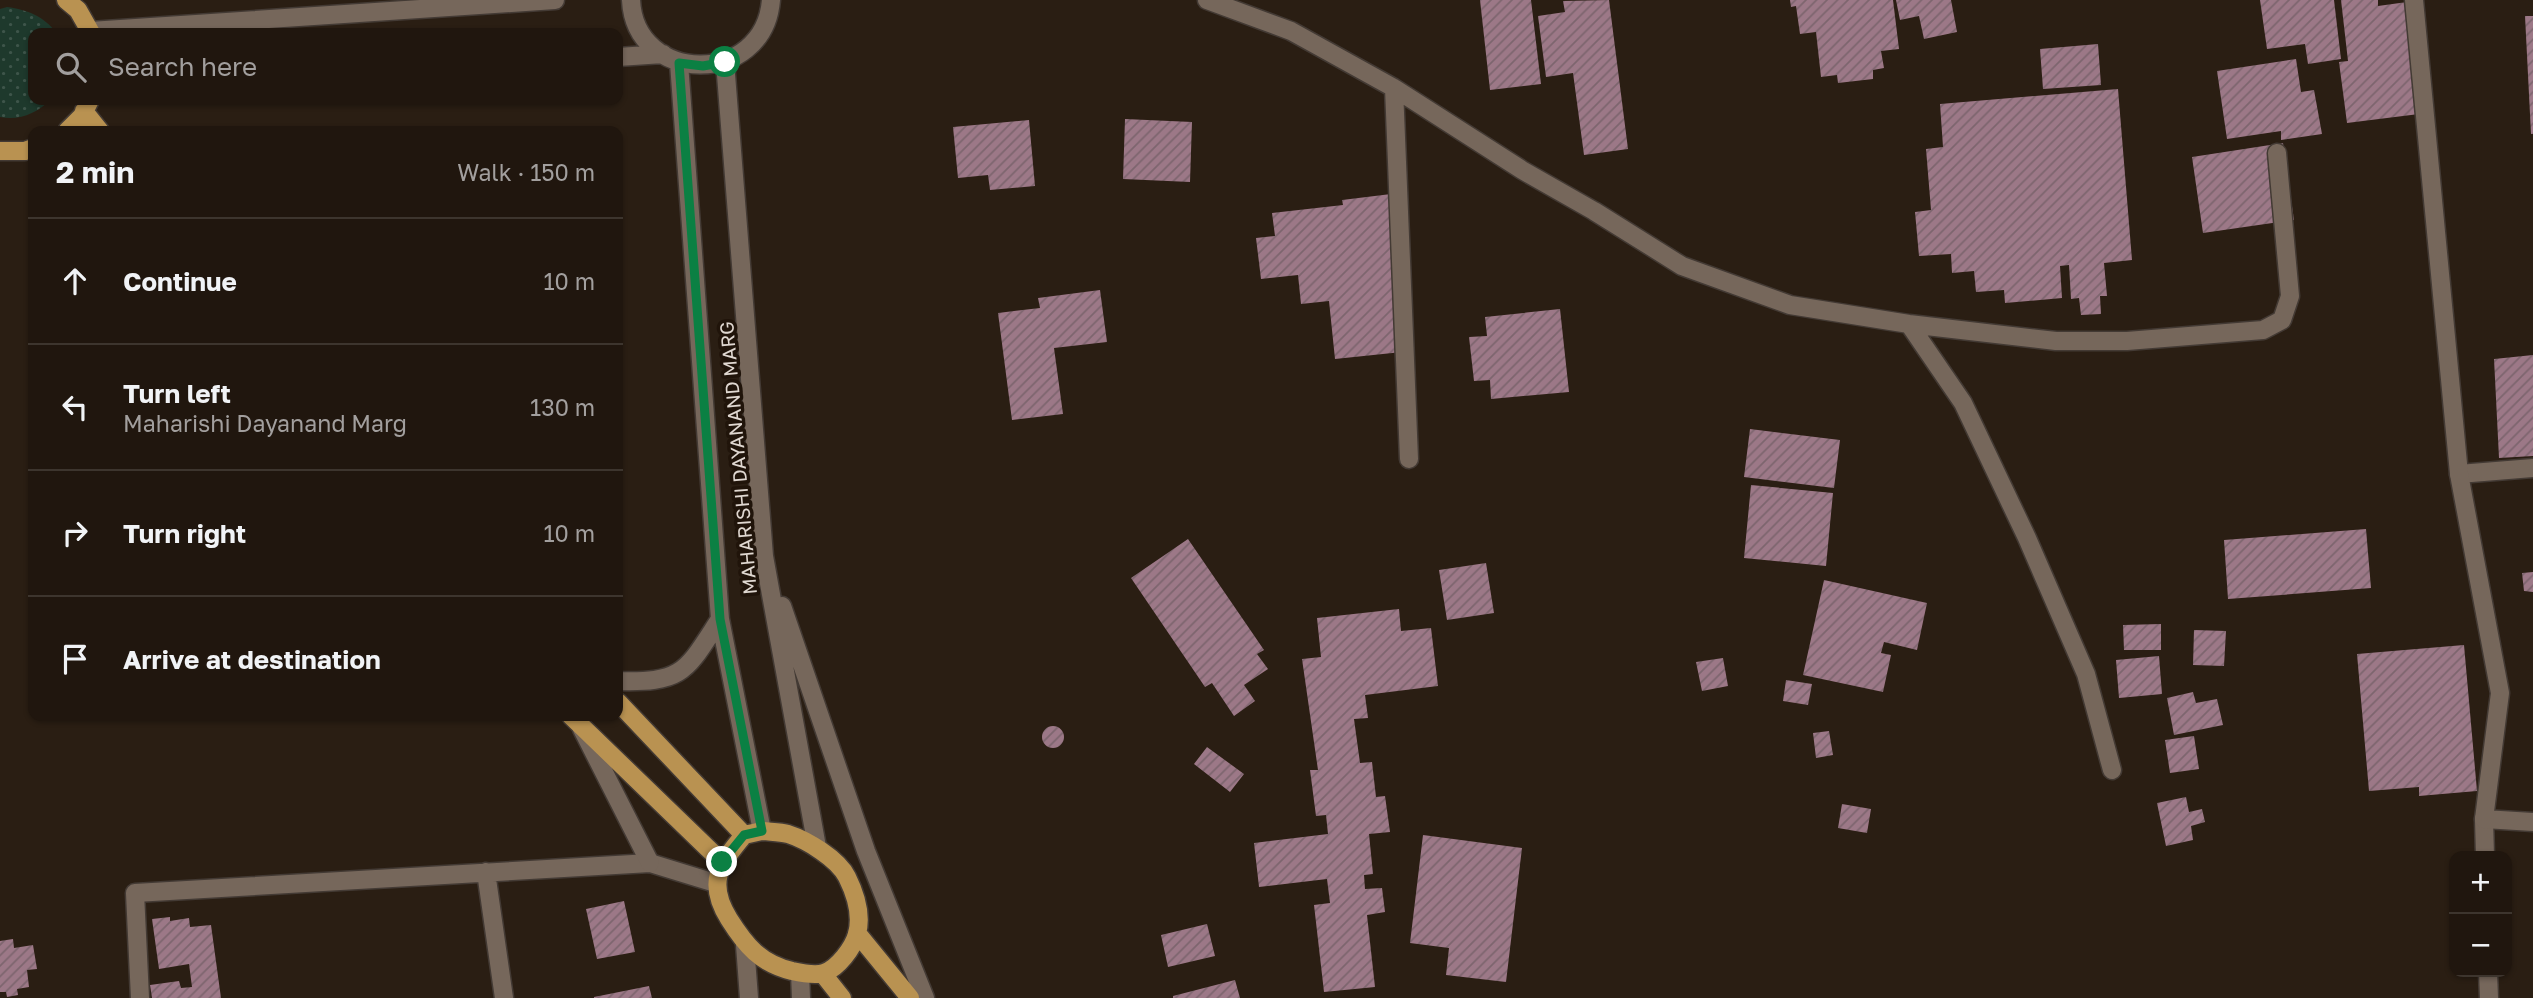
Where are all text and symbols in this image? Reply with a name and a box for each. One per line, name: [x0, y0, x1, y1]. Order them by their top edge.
search box: [28, 28, 623, 105]
route start: [709, 46, 740, 77]
icon: search: [52, 48, 90, 86]
text: Search here: [108, 51, 257, 82]
text: 2 min: [56, 154, 134, 190]
text: Walk · 150 m: [457, 158, 595, 186]
icon: ahead: [56, 262, 94, 300]
text: Continue: [123, 266, 237, 297]
text: 10 m: [543, 267, 595, 295]
street label: MAHARISHI DAYANAND MARG: [714, 320, 761, 596]
text: Turn left: [123, 378, 231, 409]
icon: left: [56, 388, 94, 426]
text: 130 m: [530, 393, 595, 421]
text: Maharishi Dayanand Marg: [123, 409, 407, 437]
icon: right: [56, 514, 94, 552]
text: Turn right: [123, 518, 246, 549]
text: 10 m: [543, 519, 595, 547]
icon: arrive: [56, 640, 94, 678]
text: Arrive at destination: [123, 644, 381, 675]
route end: [706, 846, 737, 877]
map controls: [2449, 851, 2512, 977]
button: +: [2449, 851, 2512, 914]
button: −: [2449, 914, 2512, 977]

